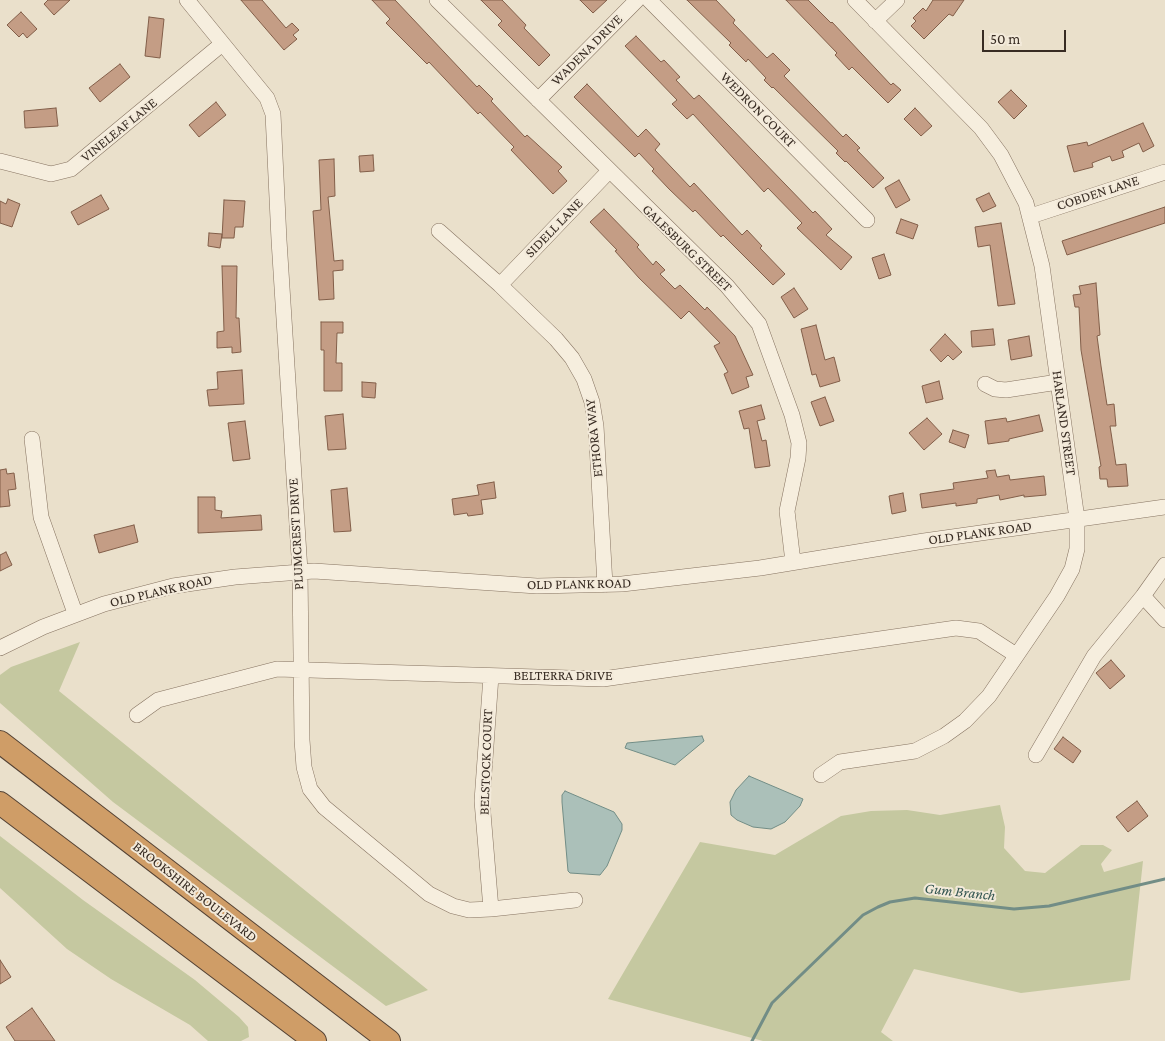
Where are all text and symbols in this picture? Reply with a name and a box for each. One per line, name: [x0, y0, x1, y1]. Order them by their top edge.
street label: WADENA DRIVE: [548, 11, 626, 89]
scale bar: [985, 20, 1069, 52]
text: 50 m: [990, 31, 1020, 47]
street label: WEDRON COURT: [717, 69, 799, 151]
street label: VINELEAF LANE: [78, 94, 160, 166]
street label: COBDEN LANE: [1055, 172, 1141, 214]
street label: SIDELL LANE: [522, 195, 586, 261]
street label: GALESBURG STREET: [639, 201, 735, 295]
street label: HARLAND STREET: [1048, 370, 1080, 476]
street label: ETHORA WAY: [582, 398, 606, 478]
street label: PLUMCREST DRIVE: [285, 478, 307, 590]
street label: OLD PLANK ROAD: [927, 517, 1033, 549]
street label: OLD PLANK ROAD: [108, 571, 214, 611]
street label: OLD PLANK ROAD: [527, 575, 631, 593]
street label: BELTERRA DRIVE: [513, 668, 613, 684]
street label: BELSTOCK COURT: [476, 709, 496, 815]
street label: BROOKSHIRE BOULEVARD: [130, 838, 260, 946]
water label: Gum Branch: [924, 879, 996, 905]

